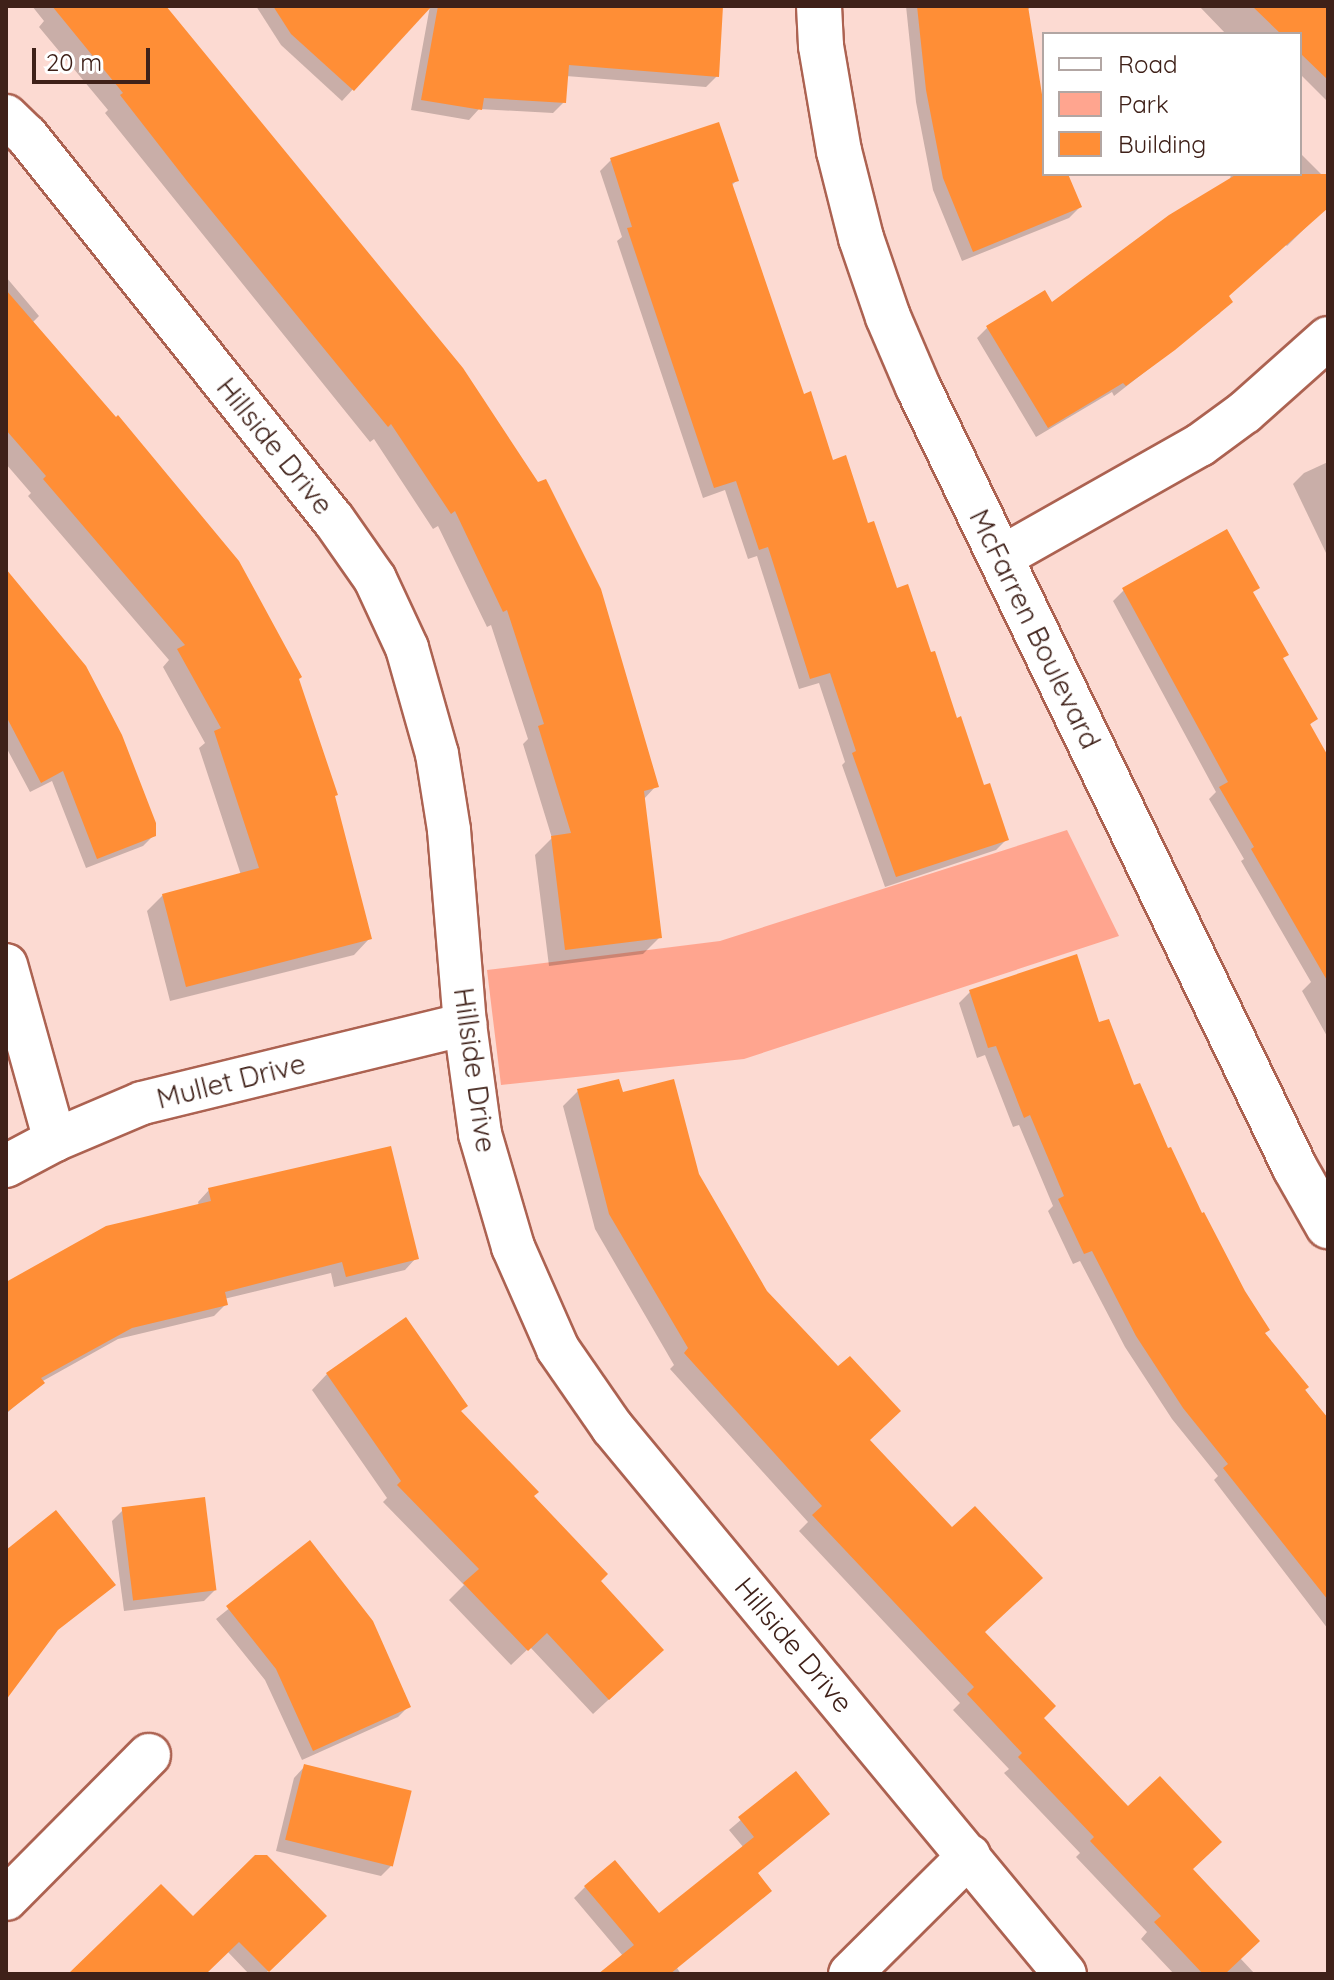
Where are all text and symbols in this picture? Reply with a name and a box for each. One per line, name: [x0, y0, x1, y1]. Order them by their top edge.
scale bar: [36, 32, 154, 82]
legend: [1042, 32, 1302, 176]
text: 20 m: [46, 47, 102, 77]
text: Road: [1118, 49, 1178, 79]
text: Park: [1118, 89, 1169, 119]
text: Building: [1118, 129, 1206, 159]
street label: Hillside Drive: [210, 371, 340, 521]
street label: McFarren Boulevard: [962, 504, 1108, 754]
street label: Hillside Drive: [447, 985, 503, 1155]
street label: Mullet Drive: [153, 1046, 309, 1116]
street label: Hillside Drive: [728, 1571, 860, 1719]

